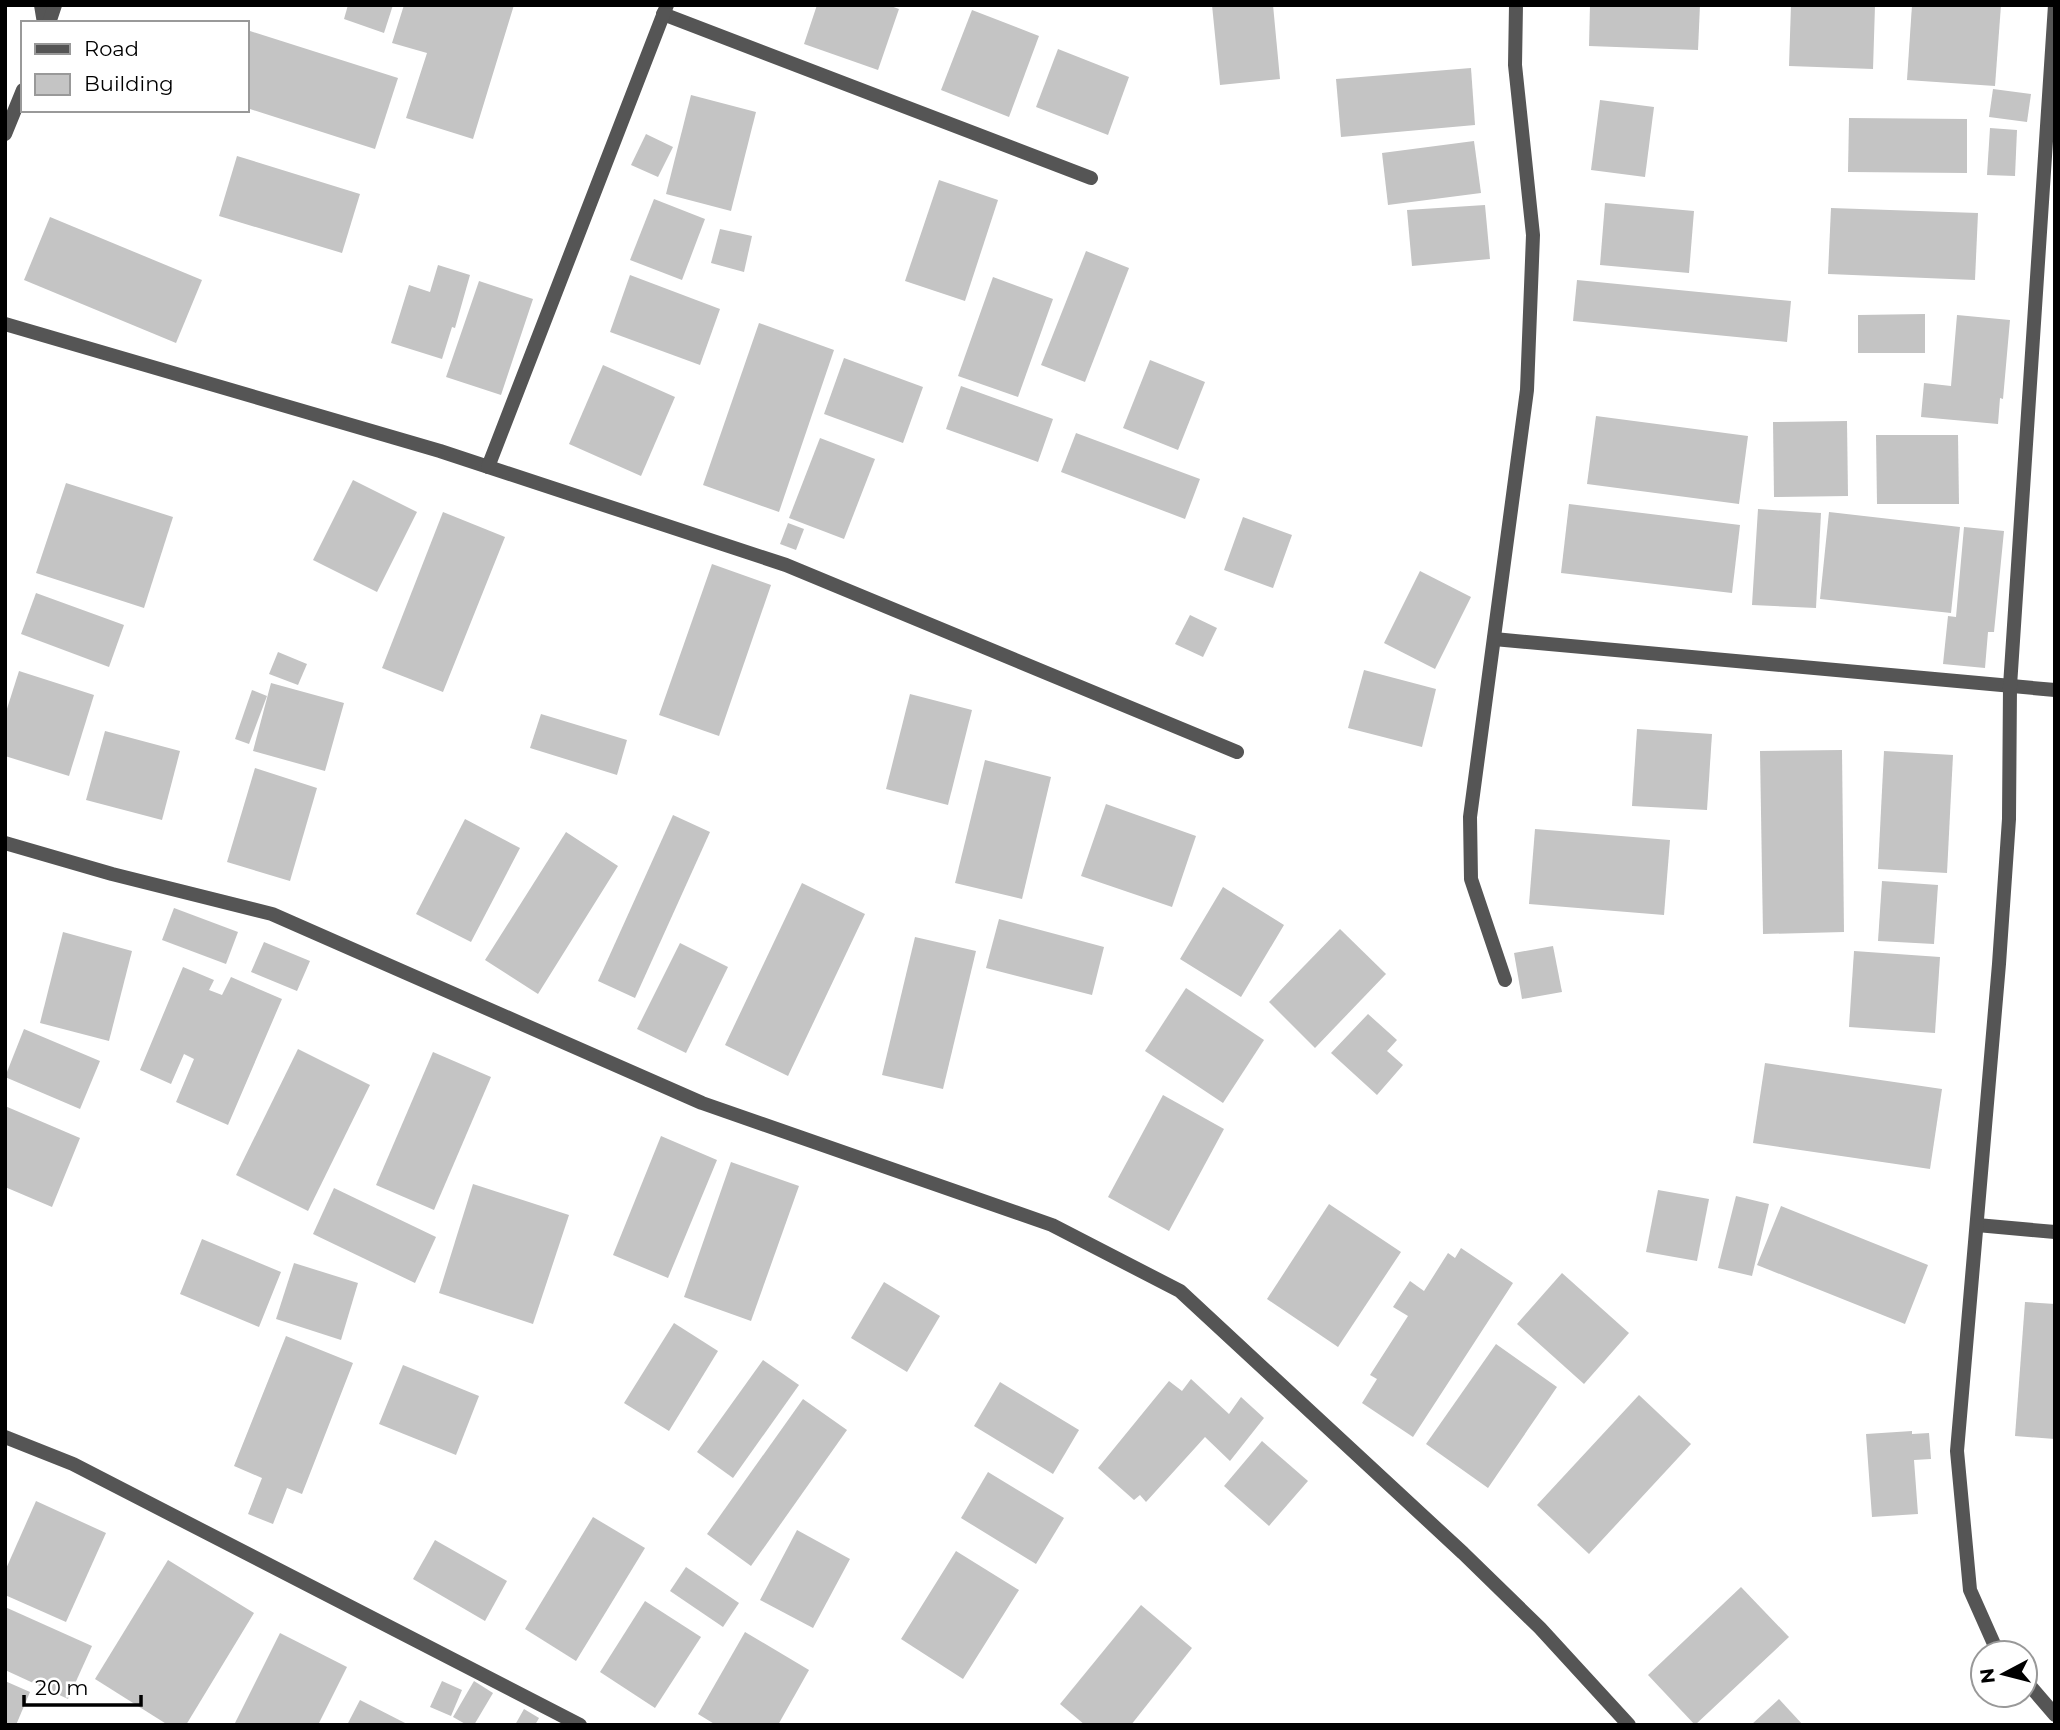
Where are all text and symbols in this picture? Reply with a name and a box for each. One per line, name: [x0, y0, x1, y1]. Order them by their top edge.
legend: [21, 21, 248, 112]
text: Road: [84, 36, 139, 61]
text: Building: [84, 71, 174, 96]
north arrow: [1969, 1639, 2039, 1709]
scale bar: [24, 1664, 142, 1708]
text: N: [1975, 1667, 2000, 1685]
text: 20 m: [35, 1675, 89, 1700]

